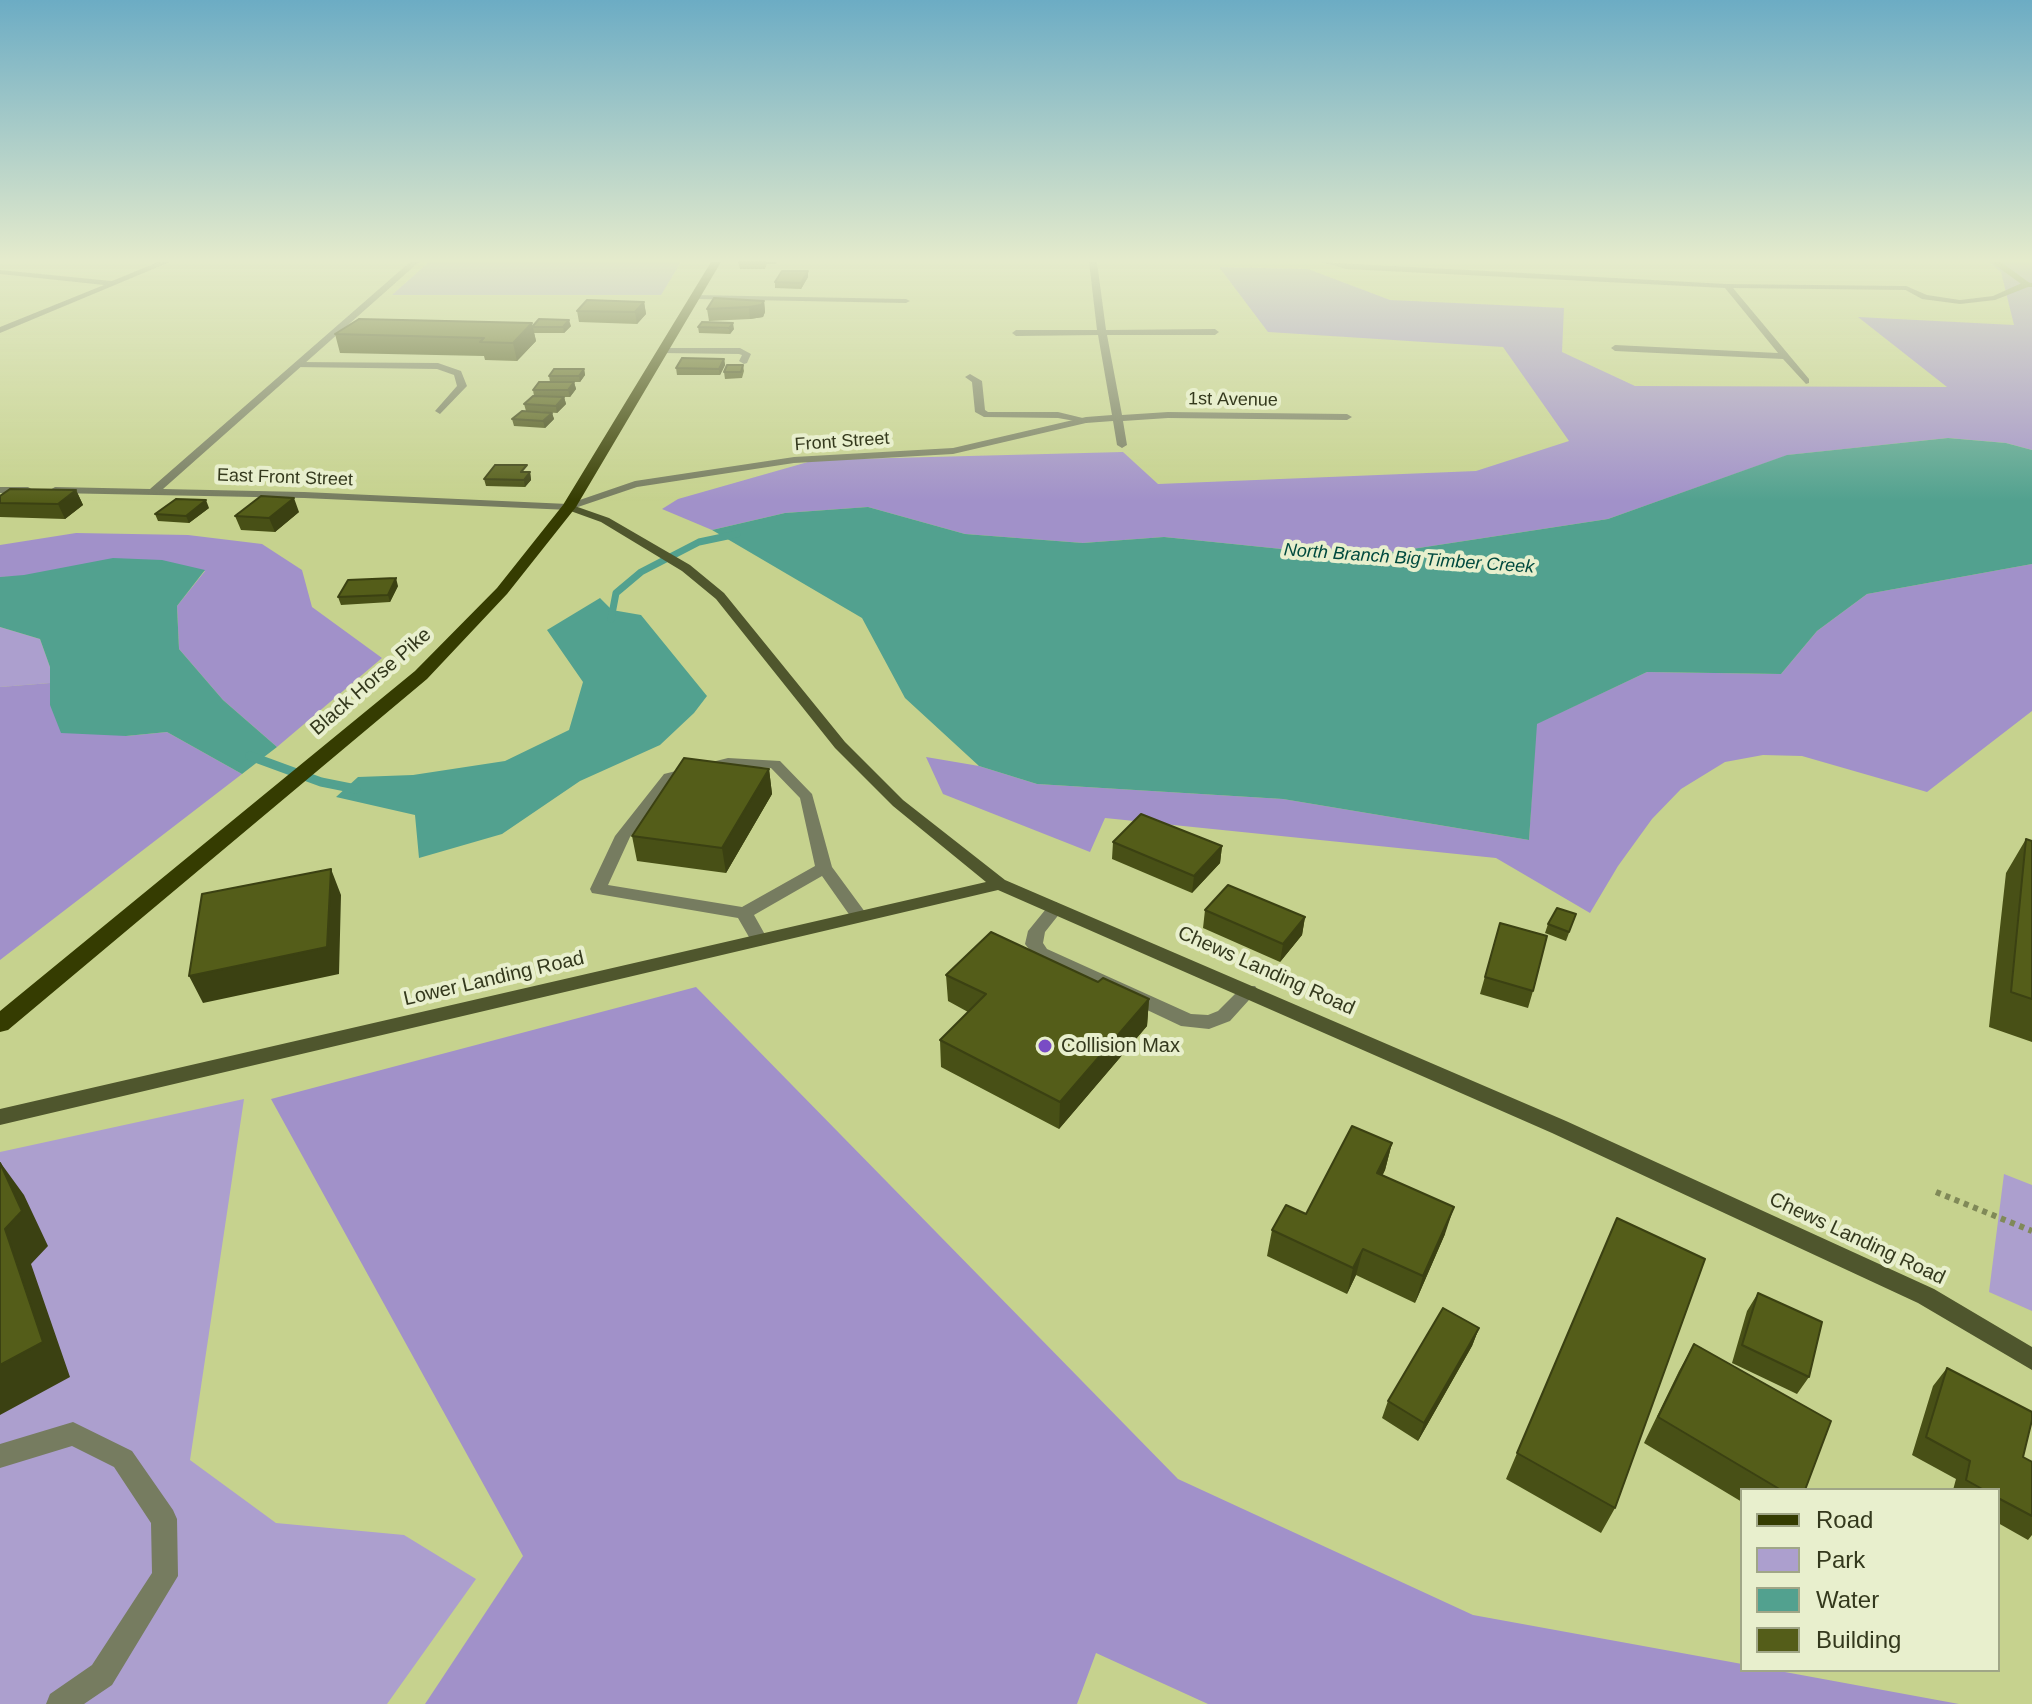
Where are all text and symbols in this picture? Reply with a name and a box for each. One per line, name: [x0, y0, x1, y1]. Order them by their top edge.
street label: 1st Avenue: [1188, 388, 1278, 412]
street label: Front Street: [794, 428, 890, 456]
street label: East Front Street: [217, 465, 353, 491]
water label: North Branch Big Timber Creek: [1283, 539, 1535, 579]
street label: Black Horse Pike: [306, 623, 436, 741]
street label: Chews Landing Road: [1174, 921, 1358, 1021]
street label: Lower Landing Road: [401, 947, 587, 1011]
place label: Collision Max: [1061, 1034, 1180, 1058]
marker: Collision Max: [1036, 1037, 1054, 1055]
street label: Chews Landing Road: [1765, 1188, 1949, 1290]
legend: [1740, 1488, 2000, 1672]
text: Road: [1816, 1506, 1873, 1533]
text: Park: [1816, 1546, 1865, 1573]
text: Water: [1816, 1586, 1879, 1613]
text: Building: [1816, 1626, 1901, 1653]

